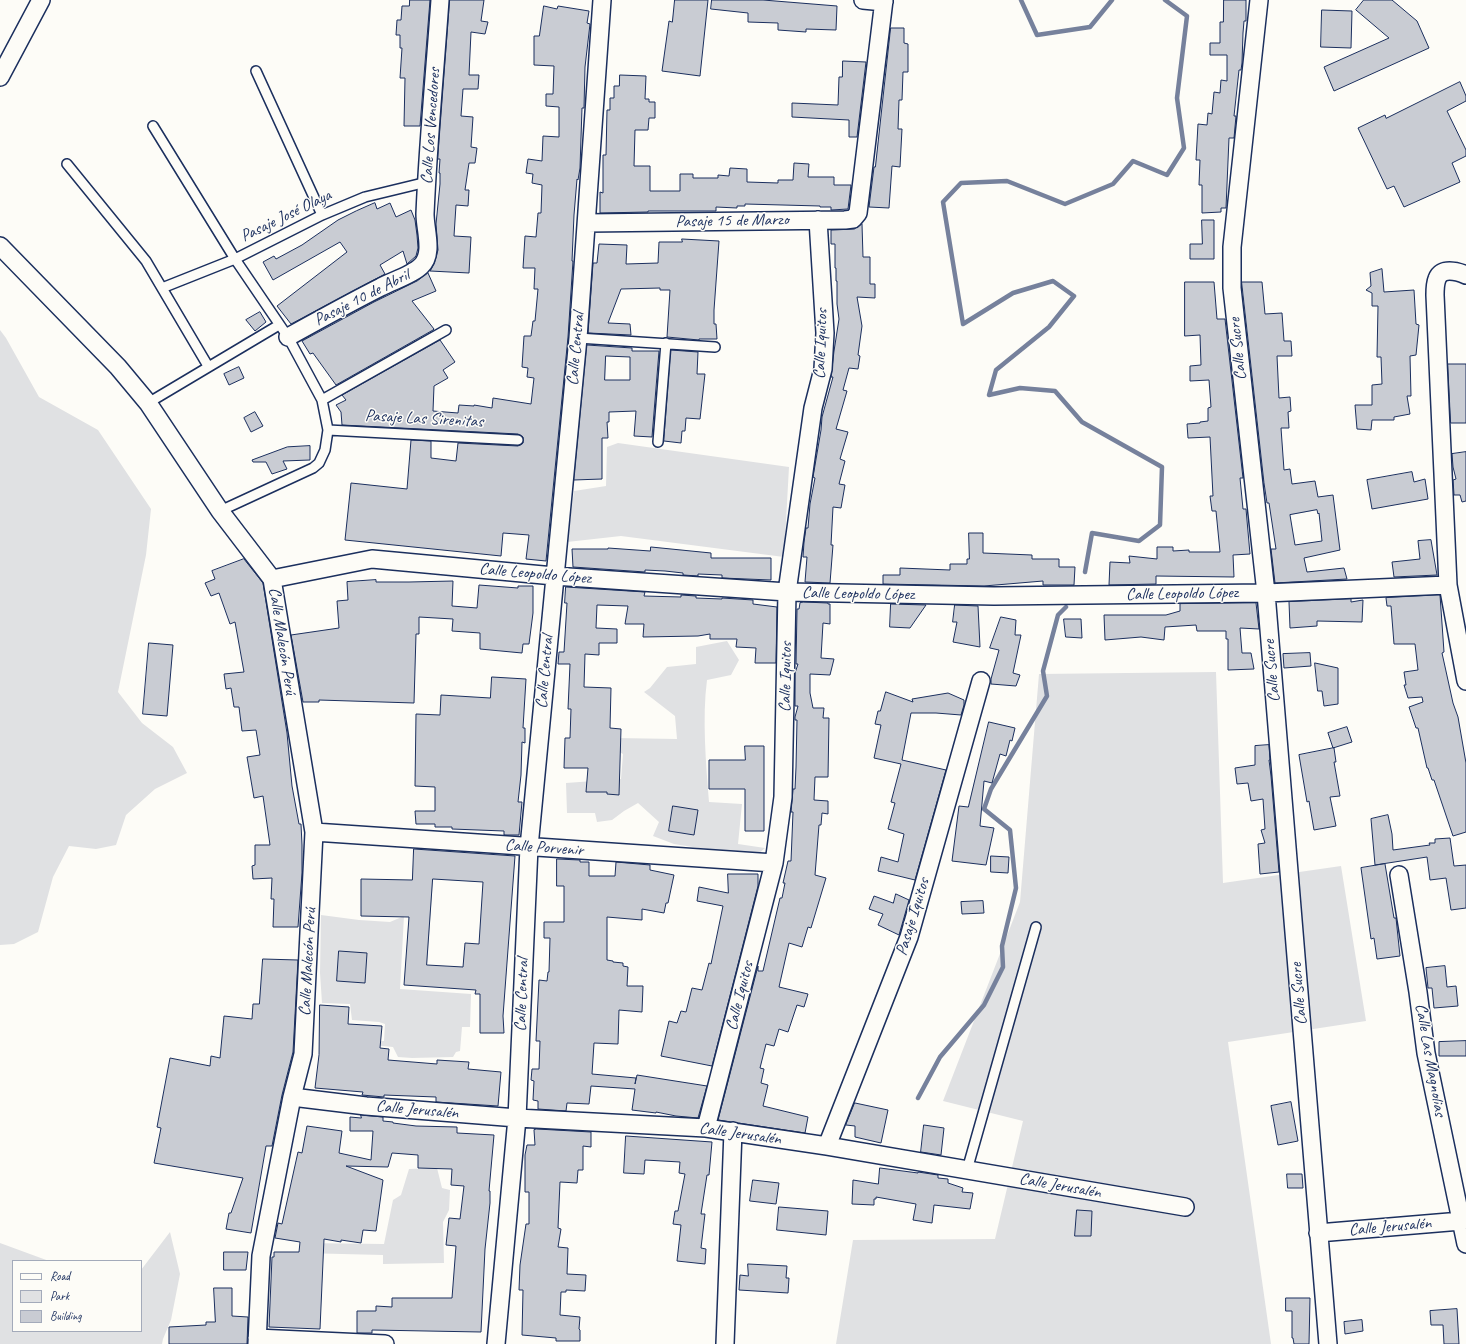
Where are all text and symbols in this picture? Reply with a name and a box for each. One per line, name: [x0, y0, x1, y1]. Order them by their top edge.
street label: Calle Los Vencedores: [417, 67, 445, 185]
street label: Pasaje José Olaya: [237, 185, 335, 247]
street label: Pasaje 15 de Marzo: [675, 210, 789, 232]
street label: Pasaje 10 de Abril: [311, 265, 413, 331]
street label: Calle Iquitos: [810, 308, 832, 380]
street label: Calle Central: [563, 312, 589, 386]
street label: Calle Sucre: [1225, 317, 1251, 381]
street label: Pasaje Las Sirenitas: [365, 406, 483, 432]
street label: Calle Leopoldo López: [478, 559, 592, 589]
street label: Calle Leopoldo López: [802, 583, 914, 605]
street label: Calle Leopoldo López: [1126, 583, 1238, 605]
street label: Calle Malecón Perú: [263, 586, 301, 696]
street label: Calle Central: [532, 635, 558, 709]
street label: Calle Sucre: [1259, 639, 1285, 703]
street label: Calle Iquitos: [775, 642, 797, 712]
street label: Calle Porvenir: [504, 835, 584, 861]
street label: Pasaje Iquitos: [892, 876, 934, 958]
street label: Calle Malecón Perú: [295, 907, 321, 1017]
street label: Calle Central: [511, 958, 533, 1032]
street label: Calle Iquitos: [722, 959, 758, 1033]
street label: Calle Sucre: [1286, 962, 1312, 1026]
street label: Calle Las Magnolias: [1410, 1002, 1450, 1118]
street label: Calle Jerusalén: [375, 1096, 459, 1124]
street label: Calle Jerusalén: [698, 1118, 782, 1150]
street label: Calle Jerusalén: [1018, 1169, 1102, 1203]
street label: Calle Jerusalén: [1348, 1213, 1432, 1241]
legend: [12, 1260, 142, 1332]
text: Road: [50, 1268, 70, 1284]
text: Park: [50, 1288, 69, 1304]
text: Building: [50, 1308, 82, 1324]

